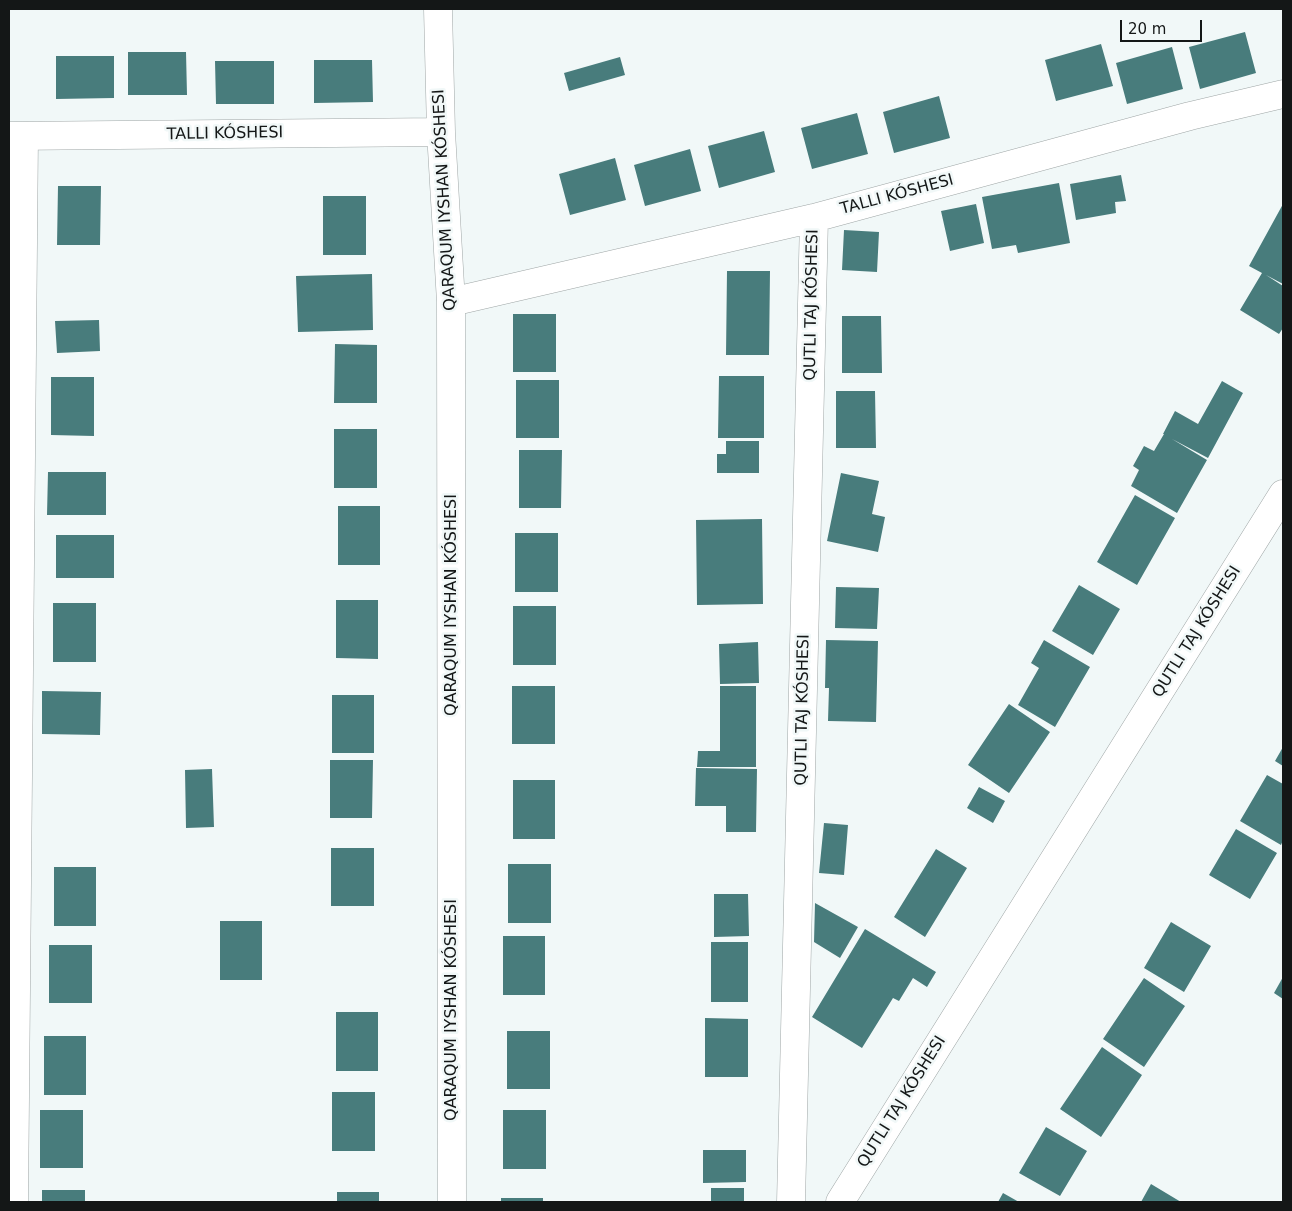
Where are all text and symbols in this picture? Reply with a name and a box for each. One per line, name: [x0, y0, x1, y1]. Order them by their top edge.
scale bar: [1122, 10, 1204, 42]
text: 20 m: [1128, 20, 1166, 38]
street label: QARAQUM IYSHAN KÓSHESI: [430, 89, 460, 311]
street label: TALLI KÓSHESI: [167, 123, 283, 145]
street label: TALLI KÓSHESI: [838, 171, 956, 219]
street label: QUTLI TAJ KÓSHESI: [801, 229, 823, 381]
street label: QARAQUM IYSHAN KÓSHESI: [442, 494, 462, 716]
street label: QUTLI TAJ KÓSHESI: [1149, 563, 1245, 701]
street label: QUTLI TAJ KÓSHESI: [792, 634, 814, 786]
street label: QARAQUM IYSHAN KÓSHESI: [442, 899, 462, 1121]
street label: QUTLI TAJ KÓSHESI: [854, 1033, 950, 1171]

